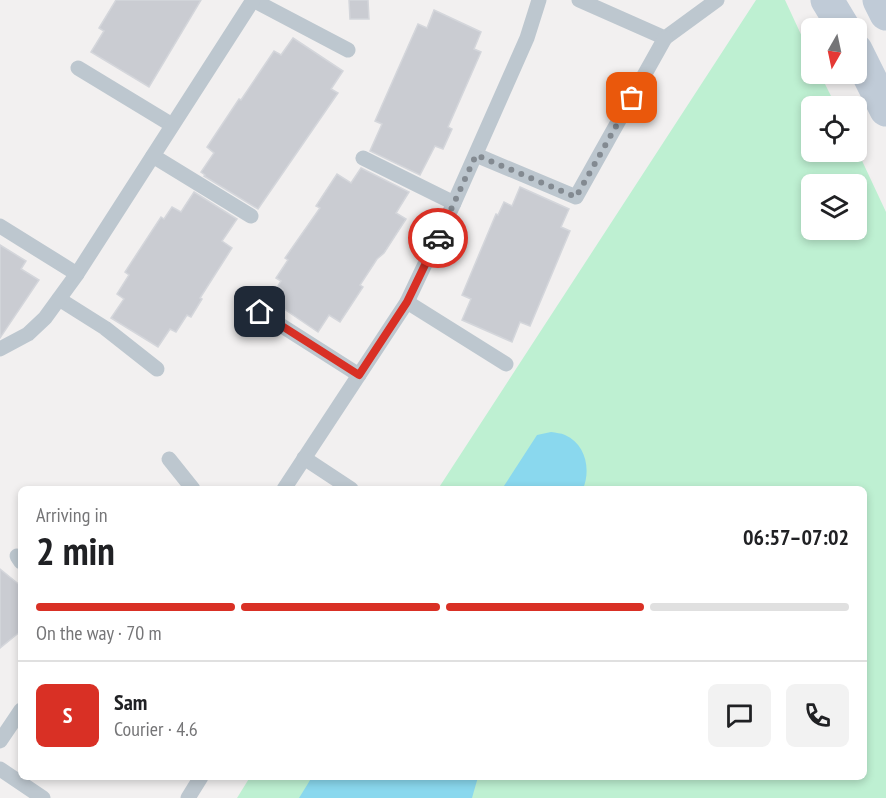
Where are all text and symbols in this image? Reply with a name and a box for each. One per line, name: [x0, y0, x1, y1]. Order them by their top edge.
north arrow: [801, 18, 867, 84]
map controls: [801, 18, 867, 240]
pin: [606, 72, 657, 123]
icon: bag: [615, 81, 648, 114]
button: locate: [801, 96, 867, 162]
button: layers: [801, 174, 867, 240]
courier: [408, 208, 468, 268]
icon: car: [422, 222, 455, 255]
pin: [234, 286, 285, 337]
icon: home: [243, 295, 276, 328]
text: Arriving in: [36, 502, 108, 528]
text: 06:57–07:02: [743, 523, 849, 551]
text: 2 min: [36, 525, 115, 576]
text: On the way · 70 m: [36, 620, 162, 646]
button: chat: [708, 684, 771, 747]
button: phone: [786, 684, 849, 747]
text: Sam: [114, 688, 147, 716]
text: S: [63, 701, 72, 729]
text: Courier · 4.6: [114, 716, 198, 742]

